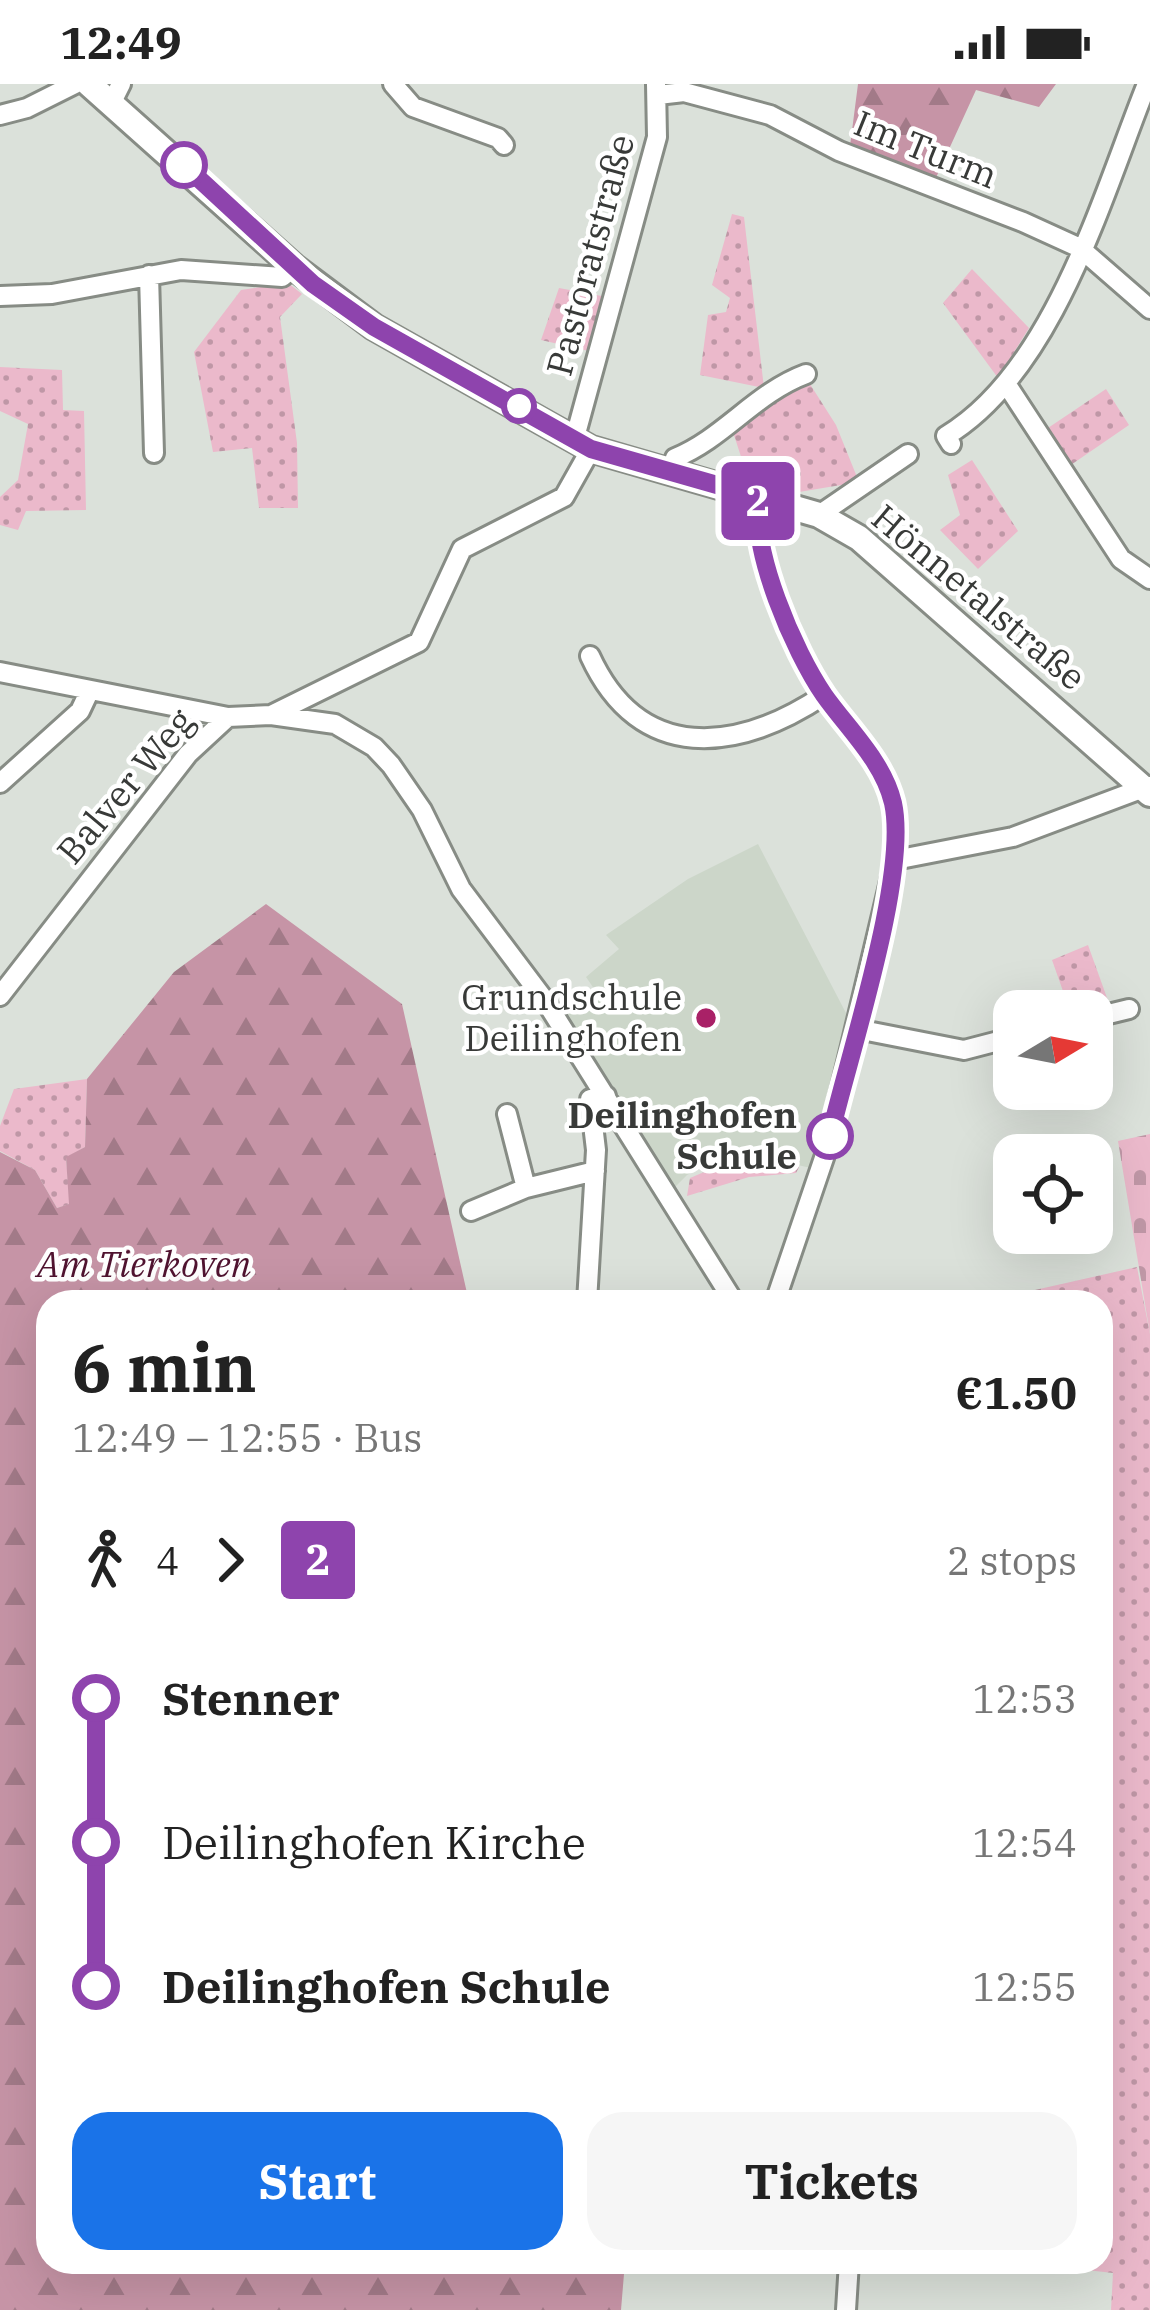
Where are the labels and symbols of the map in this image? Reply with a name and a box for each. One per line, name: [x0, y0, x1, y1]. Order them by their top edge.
street label: Im Turm: [848, 99, 1005, 198]
street label: Pastoratstraße: [535, 129, 644, 381]
unlabelled marker: [162, 143, 206, 187]
unlabelled marker: [503, 390, 535, 422]
line badge: 2: [719, 462, 797, 540]
street label: Hönnetalstraße: [863, 493, 1096, 700]
street label: Balver Weg: [46, 698, 203, 873]
place label: Grundschule Deilinghofen: [461, 973, 682, 1061]
north arrow: [993, 990, 1113, 1110]
marker: Grundschule Deilinghofen: [693, 1005, 719, 1031]
place label: Deilinghofen Schule: [567, 1091, 797, 1179]
marker: Deilinghofen Schule: [808, 1114, 852, 1158]
park label: Am Tierkoven: [35, 1240, 252, 1287]

